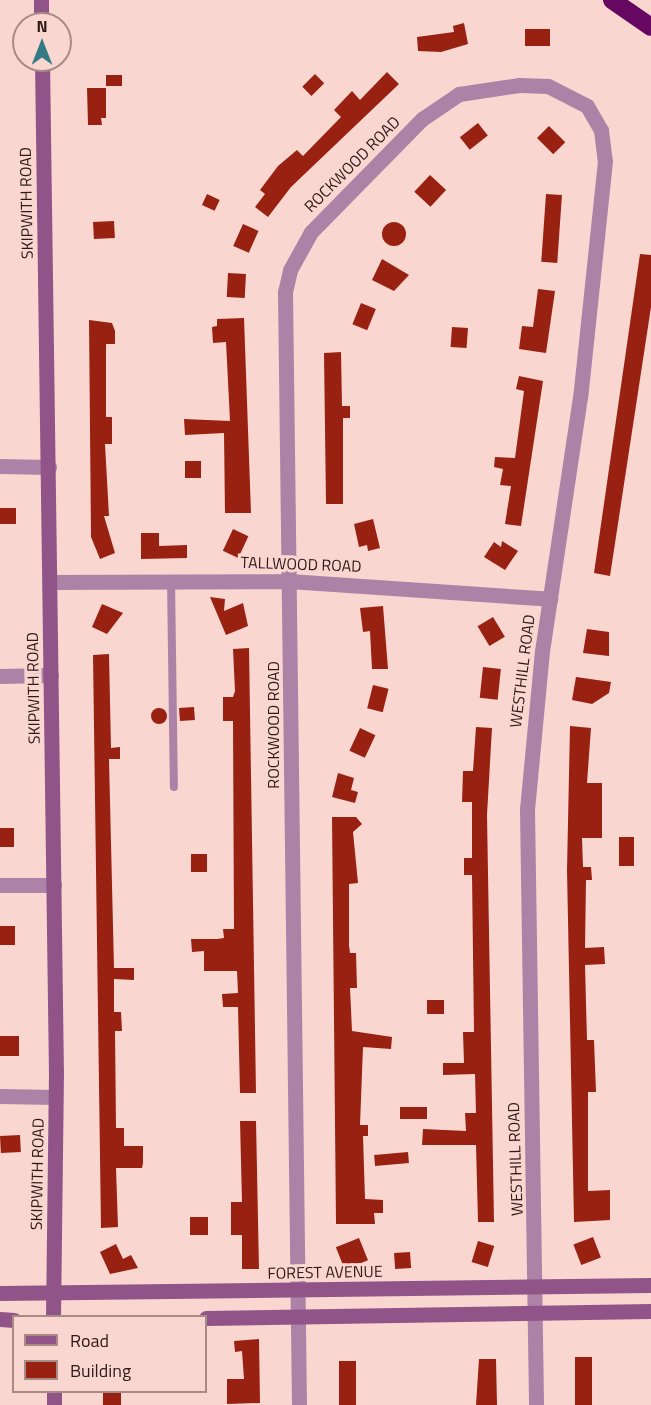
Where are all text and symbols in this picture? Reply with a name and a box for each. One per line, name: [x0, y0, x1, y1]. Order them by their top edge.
north arrow: [12, 12, 72, 72]
text: N: [36, 14, 48, 38]
street label: ROCKWOOD ROAD: [300, 112, 404, 216]
street label: SKIPWITH ROAD: [15, 147, 37, 259]
street label: TALLWOOD ROAD: [240, 552, 362, 576]
street label: WESTHILL ROAD: [506, 613, 538, 729]
street label: SKIPWITH ROAD: [22, 632, 44, 744]
street label: ROCKWOOD ROAD: [263, 661, 283, 789]
street label: WESTHILL ROAD: [503, 1102, 527, 1216]
street label: SKIPWITH ROAD: [26, 1118, 48, 1230]
street label: FOREST AVENUE: [267, 1261, 383, 1283]
legend: [12, 1315, 207, 1393]
text: Road: [70, 1327, 109, 1354]
text: Building: [70, 1357, 131, 1384]

